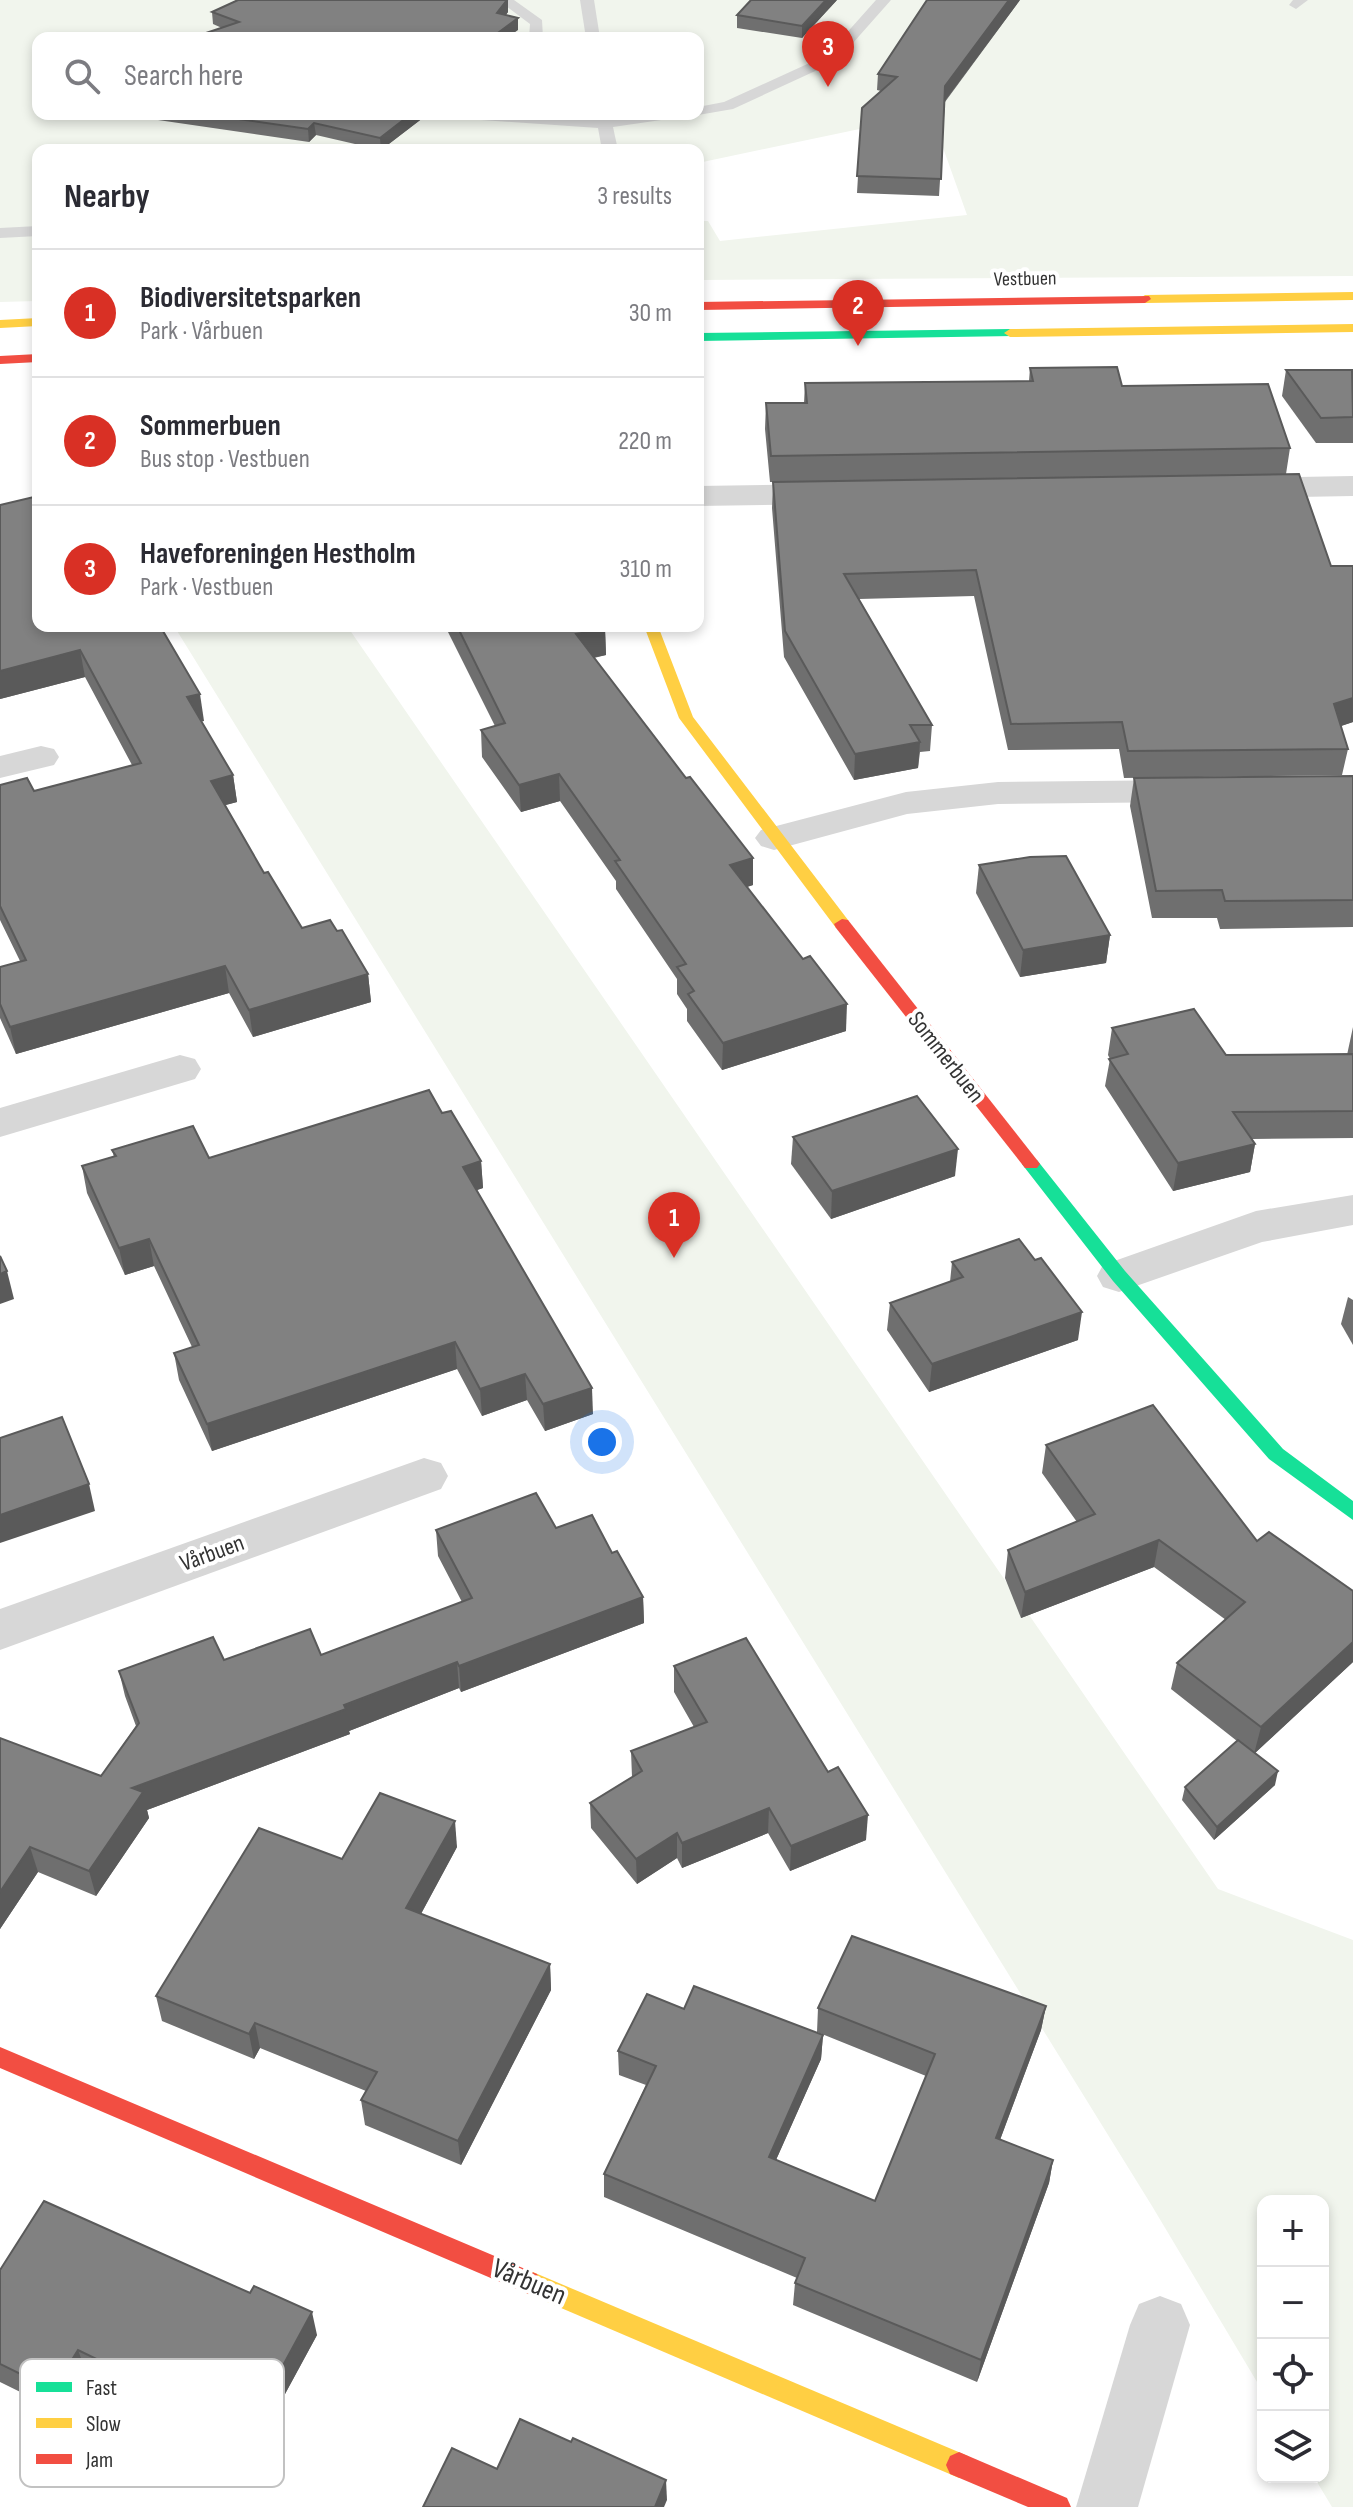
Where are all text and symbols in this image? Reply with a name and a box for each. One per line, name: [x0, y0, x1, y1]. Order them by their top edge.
pin: 3: [802, 21, 854, 87]
search box: [32, 32, 704, 120]
icon: search: [60, 54, 104, 98]
text: Search here: [124, 58, 243, 94]
text: Nearby: [64, 176, 150, 217]
text: 3 results: [597, 181, 672, 212]
street label: Vestbuen: [993, 266, 1057, 292]
text: Biodiversitetsparken: [140, 280, 361, 316]
pin: 2: [832, 280, 884, 346]
text: 1: [85, 298, 95, 329]
text: 30 m: [629, 298, 672, 329]
text: Park · Vårbuen: [140, 316, 263, 347]
text: Sommerbuen: [140, 408, 281, 444]
text: 2: [84, 426, 96, 457]
text: 220 m: [618, 426, 672, 457]
text: Bus stop · Vestbuen: [140, 444, 310, 475]
text: Haveforeningen Hestholm: [140, 536, 416, 572]
text: 3: [84, 554, 96, 585]
text: 310 m: [620, 554, 672, 585]
text: Park · Vestbuen: [140, 572, 273, 603]
street label: Sommerbuen: [901, 1006, 991, 1108]
pin: 1: [648, 1192, 700, 1258]
your location: [582, 1422, 622, 1462]
street label: Vårbuen: [176, 1528, 248, 1578]
map controls: [1257, 2195, 1329, 2483]
button: +: [1257, 2195, 1329, 2267]
street label: Vårbuen: [487, 2252, 571, 2312]
button: −: [1257, 2267, 1329, 2339]
button: locate: [1257, 2339, 1329, 2411]
legend: [20, 2359, 284, 2487]
text: Fast: [86, 2375, 117, 2402]
text: Slow: [86, 2411, 121, 2438]
button: layers: [1257, 2411, 1329, 2483]
text: Jam: [85, 2447, 113, 2474]

